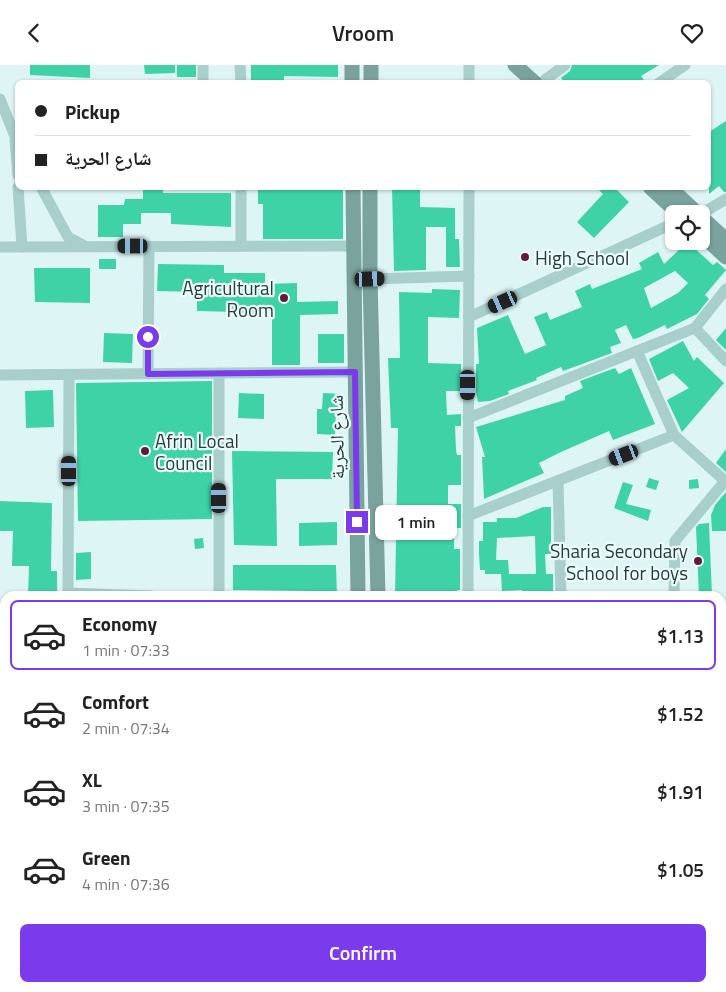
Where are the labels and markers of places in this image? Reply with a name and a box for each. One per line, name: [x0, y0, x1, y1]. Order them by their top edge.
place label: High School: [535, 243, 629, 272]
marker: High School: [519, 251, 531, 263]
place label: Agricultural Room: [182, 273, 274, 324]
marker: Agricultural Room: [278, 292, 290, 304]
place label: Afrin Local Council: [155, 426, 239, 477]
marker: Afrin Local Council: [139, 445, 151, 457]
place label: Sharia Secondary School for boys: [550, 536, 688, 587]
marker: Sharia Secondary School for boys: [692, 555, 704, 567]

